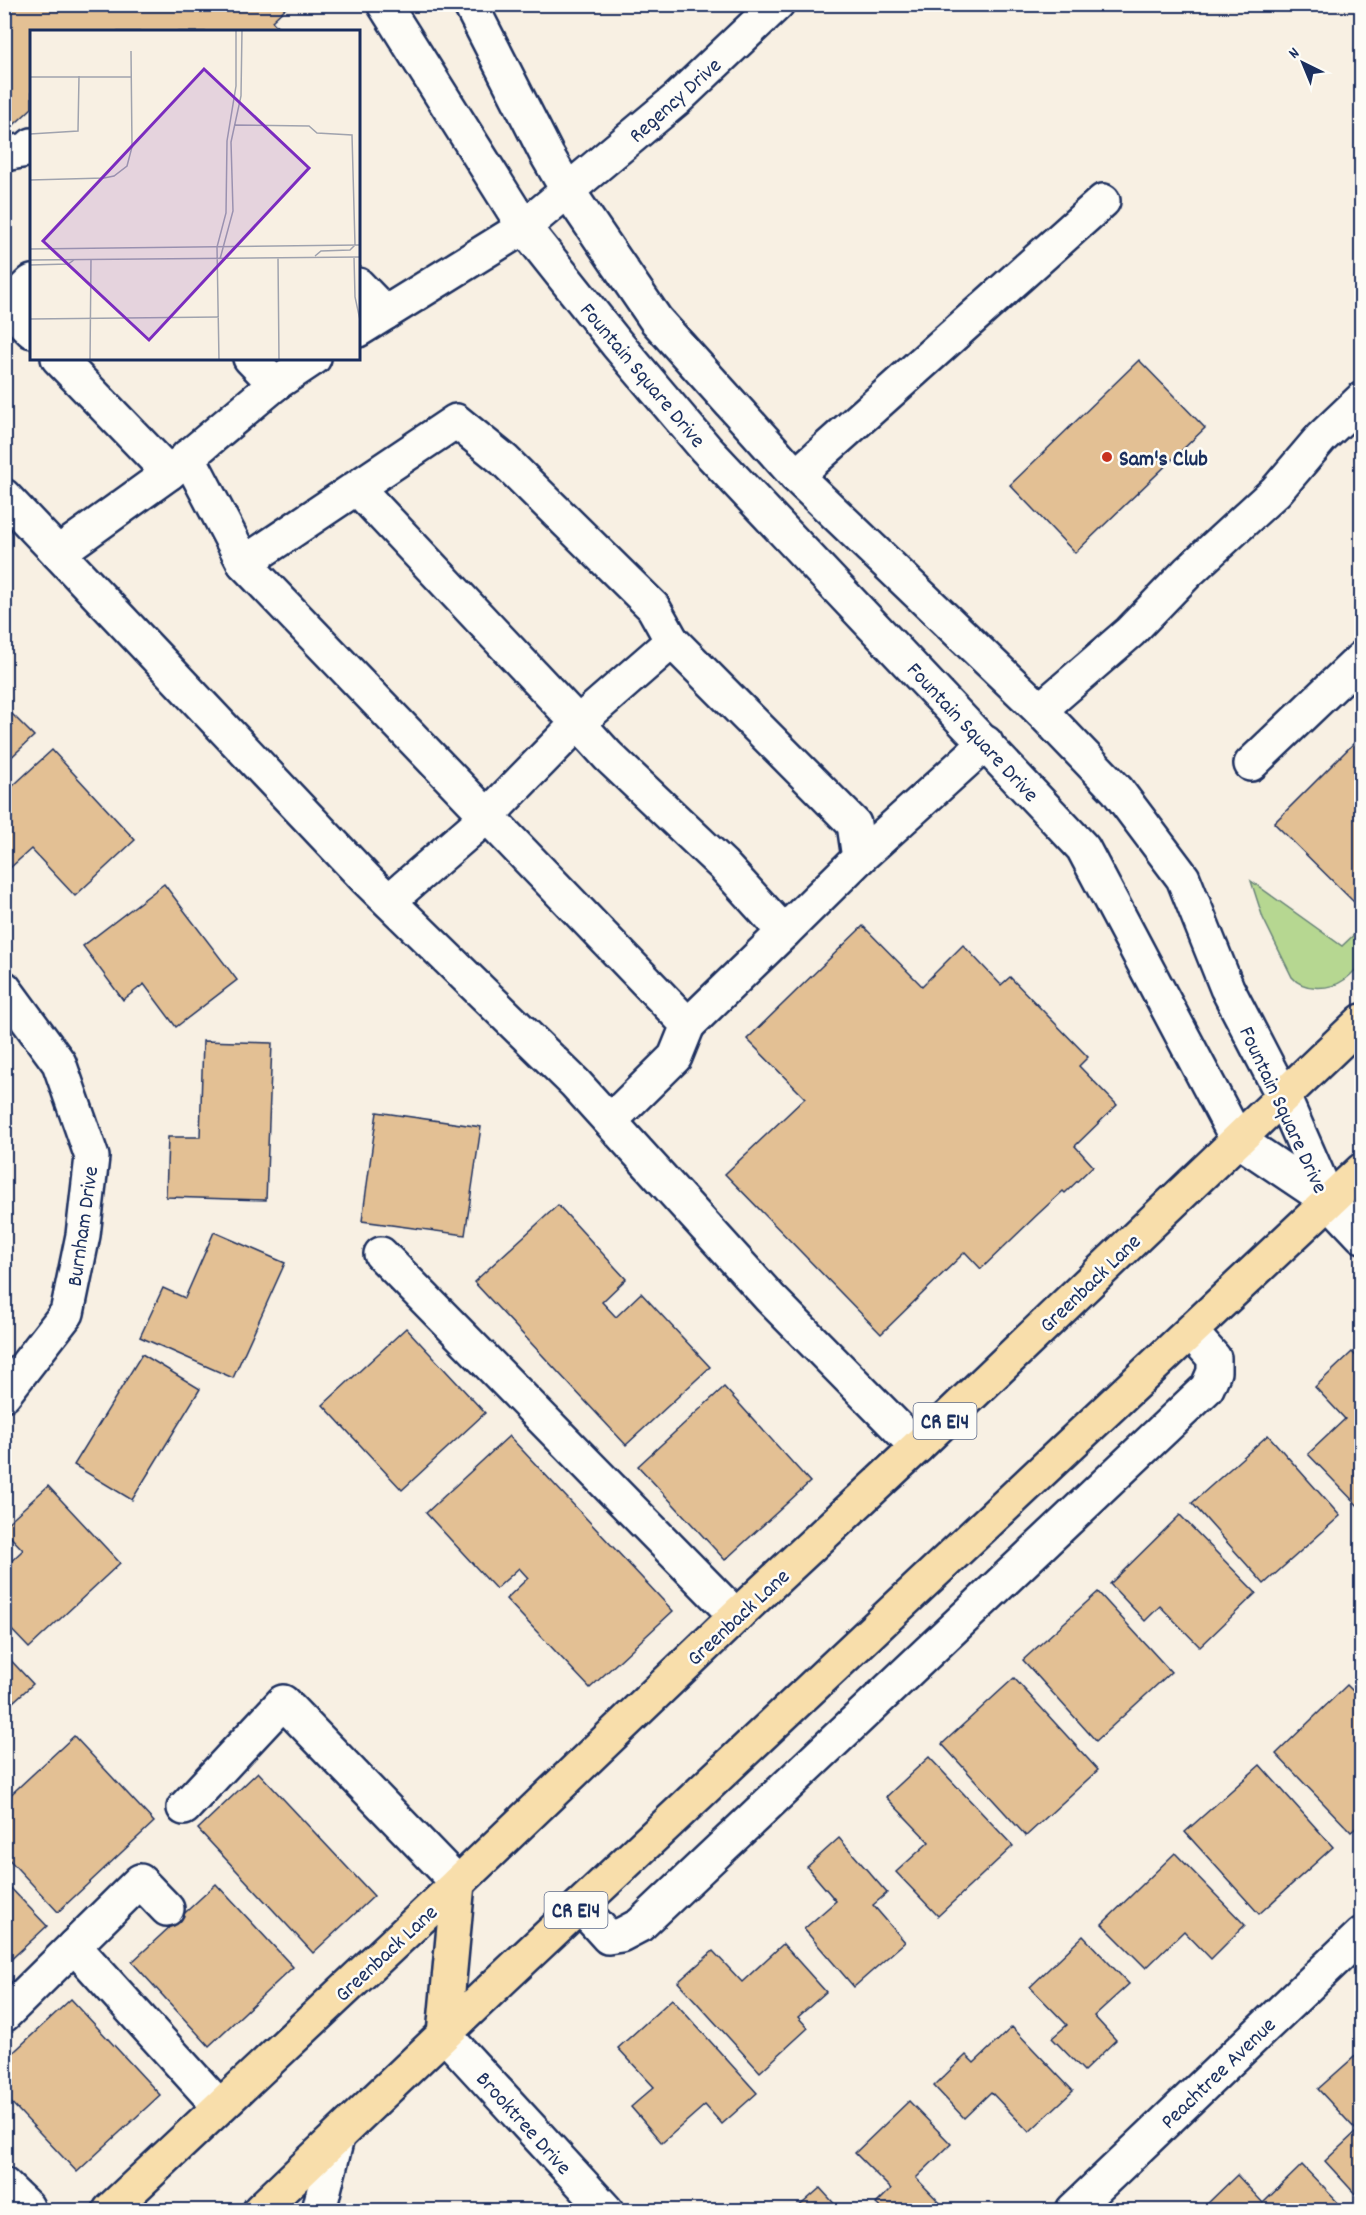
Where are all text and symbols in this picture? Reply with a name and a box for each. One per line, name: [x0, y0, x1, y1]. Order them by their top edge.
inset map: [30, 30, 360, 360]
north arrow: [1273, 33, 1333, 93]
text: N: [1284, 43, 1305, 65]
street label: Regency Drive: [623, 52, 729, 152]
street label: Fountain Square Drive: [571, 297, 712, 456]
place label: Sam's Club: [1119, 445, 1208, 476]
marker: Sam's Club: [1100, 450, 1114, 464]
street label: Fountain Square Drive: [898, 656, 1045, 810]
street label: Fountain Square Drive: [1229, 1022, 1334, 1199]
street label: Burnham Drive: [61, 1164, 108, 1289]
street label: Greenback Lane: [1034, 1228, 1149, 1341]
road number: CR E14: [914, 1403, 976, 1439]
street label: Greenback Lane: [681, 1563, 798, 1674]
road number: CR E14: [544, 1892, 608, 1928]
street label: Greenback Lane: [329, 1899, 446, 2010]
street label: Peachtree Avenue: [1155, 2011, 1284, 2138]
street label: Brooktree Drive: [467, 2066, 578, 2183]

